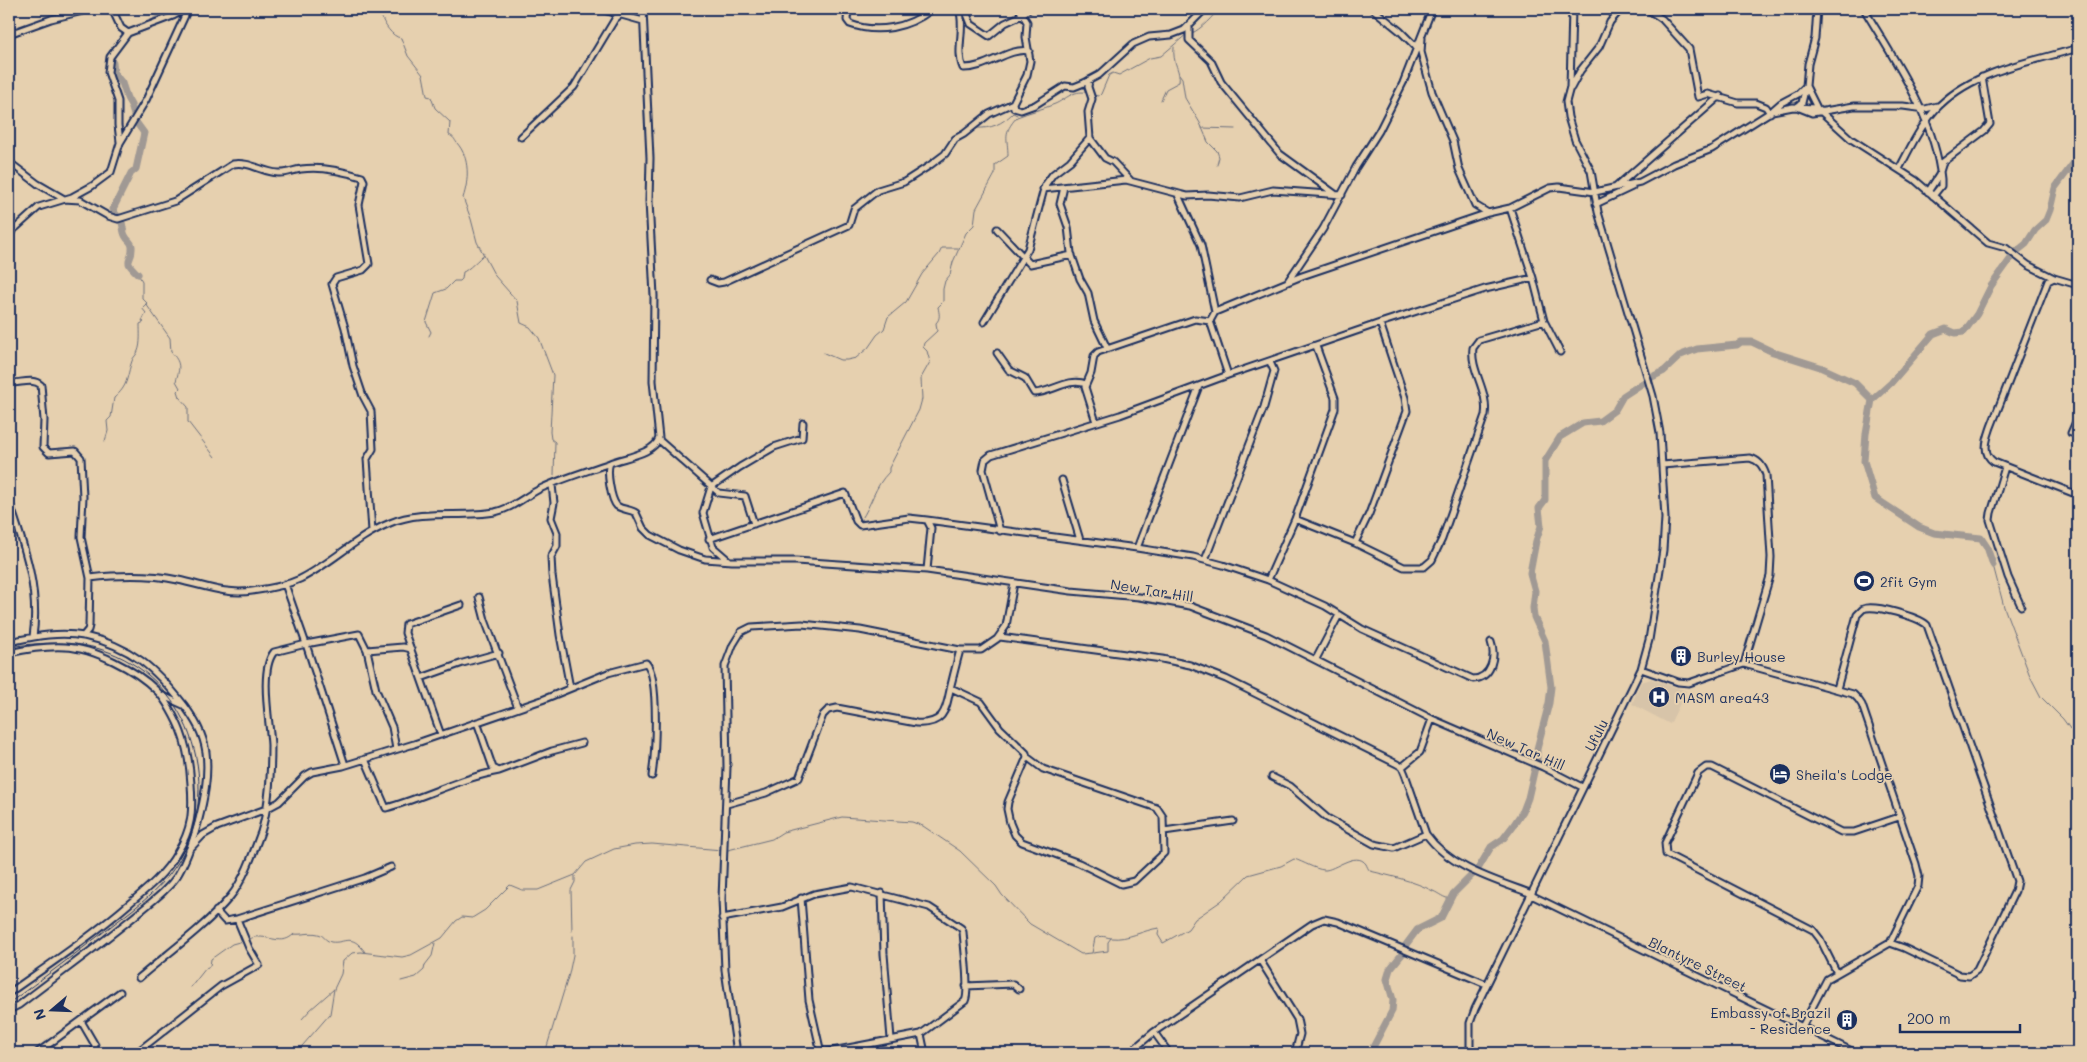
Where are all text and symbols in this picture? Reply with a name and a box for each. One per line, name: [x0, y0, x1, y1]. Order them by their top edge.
sports icon: 2fit Gym: [1852, 569, 1876, 593]
place label: 2fit Gym: [1880, 572, 1937, 591]
street label: New Tar Hill: [1109, 574, 1195, 606]
building icon: Burley House: [1669, 644, 1693, 668]
place label: Burley House: [1697, 647, 1786, 666]
hospital icon: MASM area43: [1647, 685, 1671, 709]
place label: MASM area43: [1675, 688, 1769, 707]
street label: Ufulu: [1580, 716, 1612, 754]
street label: New Tar Hill: [1484, 723, 1568, 775]
hotel icon: Sheila's Lodge: [1768, 762, 1792, 786]
place label: Sheila's Lodge: [1796, 765, 1893, 784]
street label: Blantyre Street: [1646, 932, 1750, 996]
north arrow: [28, 984, 78, 1034]
scale bar: [1900, 1002, 2020, 1034]
place label: Embassy of Brazil - Residence: [1711, 1003, 1831, 1038]
text: N: [29, 1006, 50, 1023]
building icon: Embassy of Brazil - Residence: [1835, 1008, 1859, 1032]
text: 200 m: [1907, 1008, 1951, 1028]

